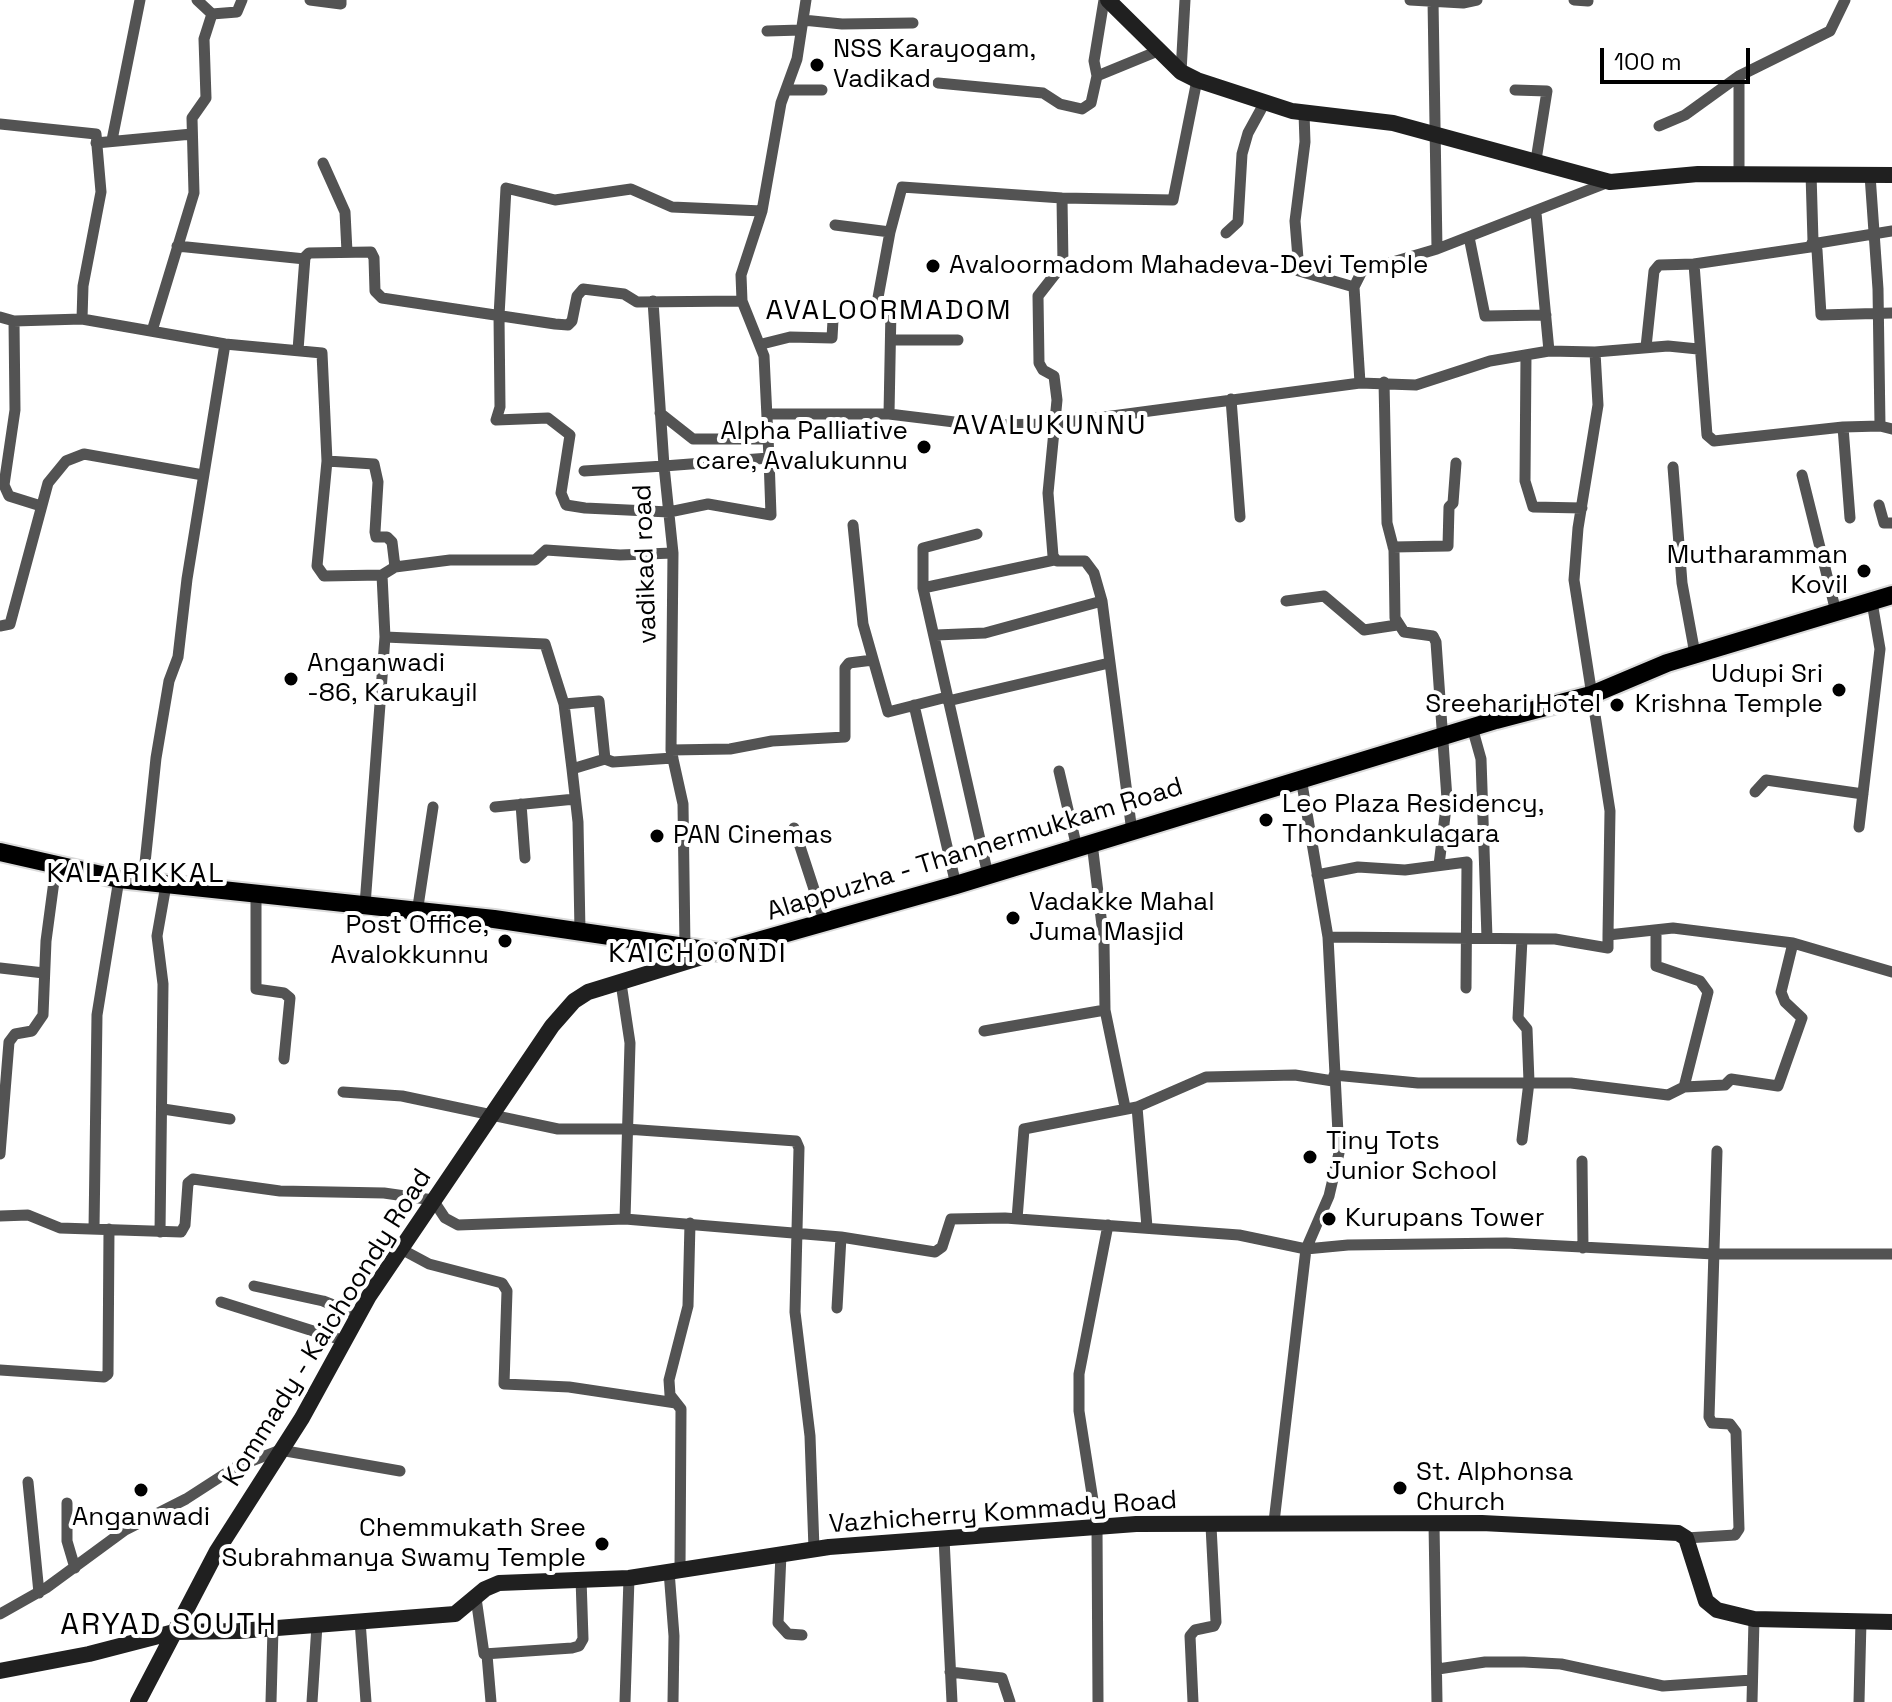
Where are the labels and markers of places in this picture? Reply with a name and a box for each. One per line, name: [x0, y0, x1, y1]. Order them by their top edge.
place label: NSS Karayogam, Vadikad: [833, 34, 1036, 96]
marker: NSS Karayogam, Vadikad: [808, 56, 826, 74]
place label: Avaloormadom Mahadeva-Devi Temple: [949, 250, 1428, 282]
marker: Avaloormadom Mahadeva-Devi Temple: [924, 257, 942, 275]
place label: Alpha Palliative care, Avalukunnu: [696, 416, 908, 478]
marker: Alpha Palliative care, Avalukunnu: [915, 438, 933, 456]
place label: Mutharamman Kovil: [1667, 540, 1848, 602]
marker: Mutharamman Kovil: [1855, 562, 1873, 580]
place label: Anganwadi -86, Karukayil: [307, 648, 478, 710]
place label: Udupi Sri Krishna Temple: [1635, 659, 1823, 720]
marker: Anganwadi -86, Karukayil: [282, 670, 300, 688]
marker: Udupi Sri Krishna Temple: [1830, 681, 1848, 699]
place label: Sreehari Hotel: [1425, 689, 1601, 721]
marker: Sreehari Hotel: [1608, 696, 1626, 714]
place label: Leo Plaza Residency, Thondankulagara: [1282, 789, 1544, 850]
marker: Leo Plaza Residency, Thondankulagara: [1257, 811, 1275, 829]
place label: PAN Cinemas: [673, 820, 833, 852]
marker: PAN Cinemas: [648, 827, 666, 845]
place label: Vadakke Mahal Juma Masjid: [1029, 887, 1215, 948]
marker: Vadakke Mahal Juma Masjid: [1004, 909, 1022, 927]
place label: Post Office, Avalokkunnu: [331, 910, 489, 972]
marker: Post Office, Avalokkunnu: [496, 932, 514, 950]
place label: Tiny Tots Junior School: [1326, 1126, 1497, 1188]
marker: Tiny Tots Junior School: [1301, 1148, 1319, 1166]
place label: Kurupans Tower: [1345, 1203, 1545, 1235]
marker: Kurupans Tower: [1320, 1210, 1338, 1228]
place label: St. Alphonsa Church: [1416, 1457, 1573, 1518]
marker: St. Alphonsa Church: [1391, 1479, 1409, 1497]
marker: Anganwadi: [132, 1481, 150, 1499]
place label: Anganwadi: [72, 1502, 210, 1534]
place label: Chemmukath Sree Subrahmanya Swamy Temple: [221, 1513, 586, 1574]
marker: Chemmukath Sree Subrahmanya Swamy Temple: [593, 1535, 611, 1553]

